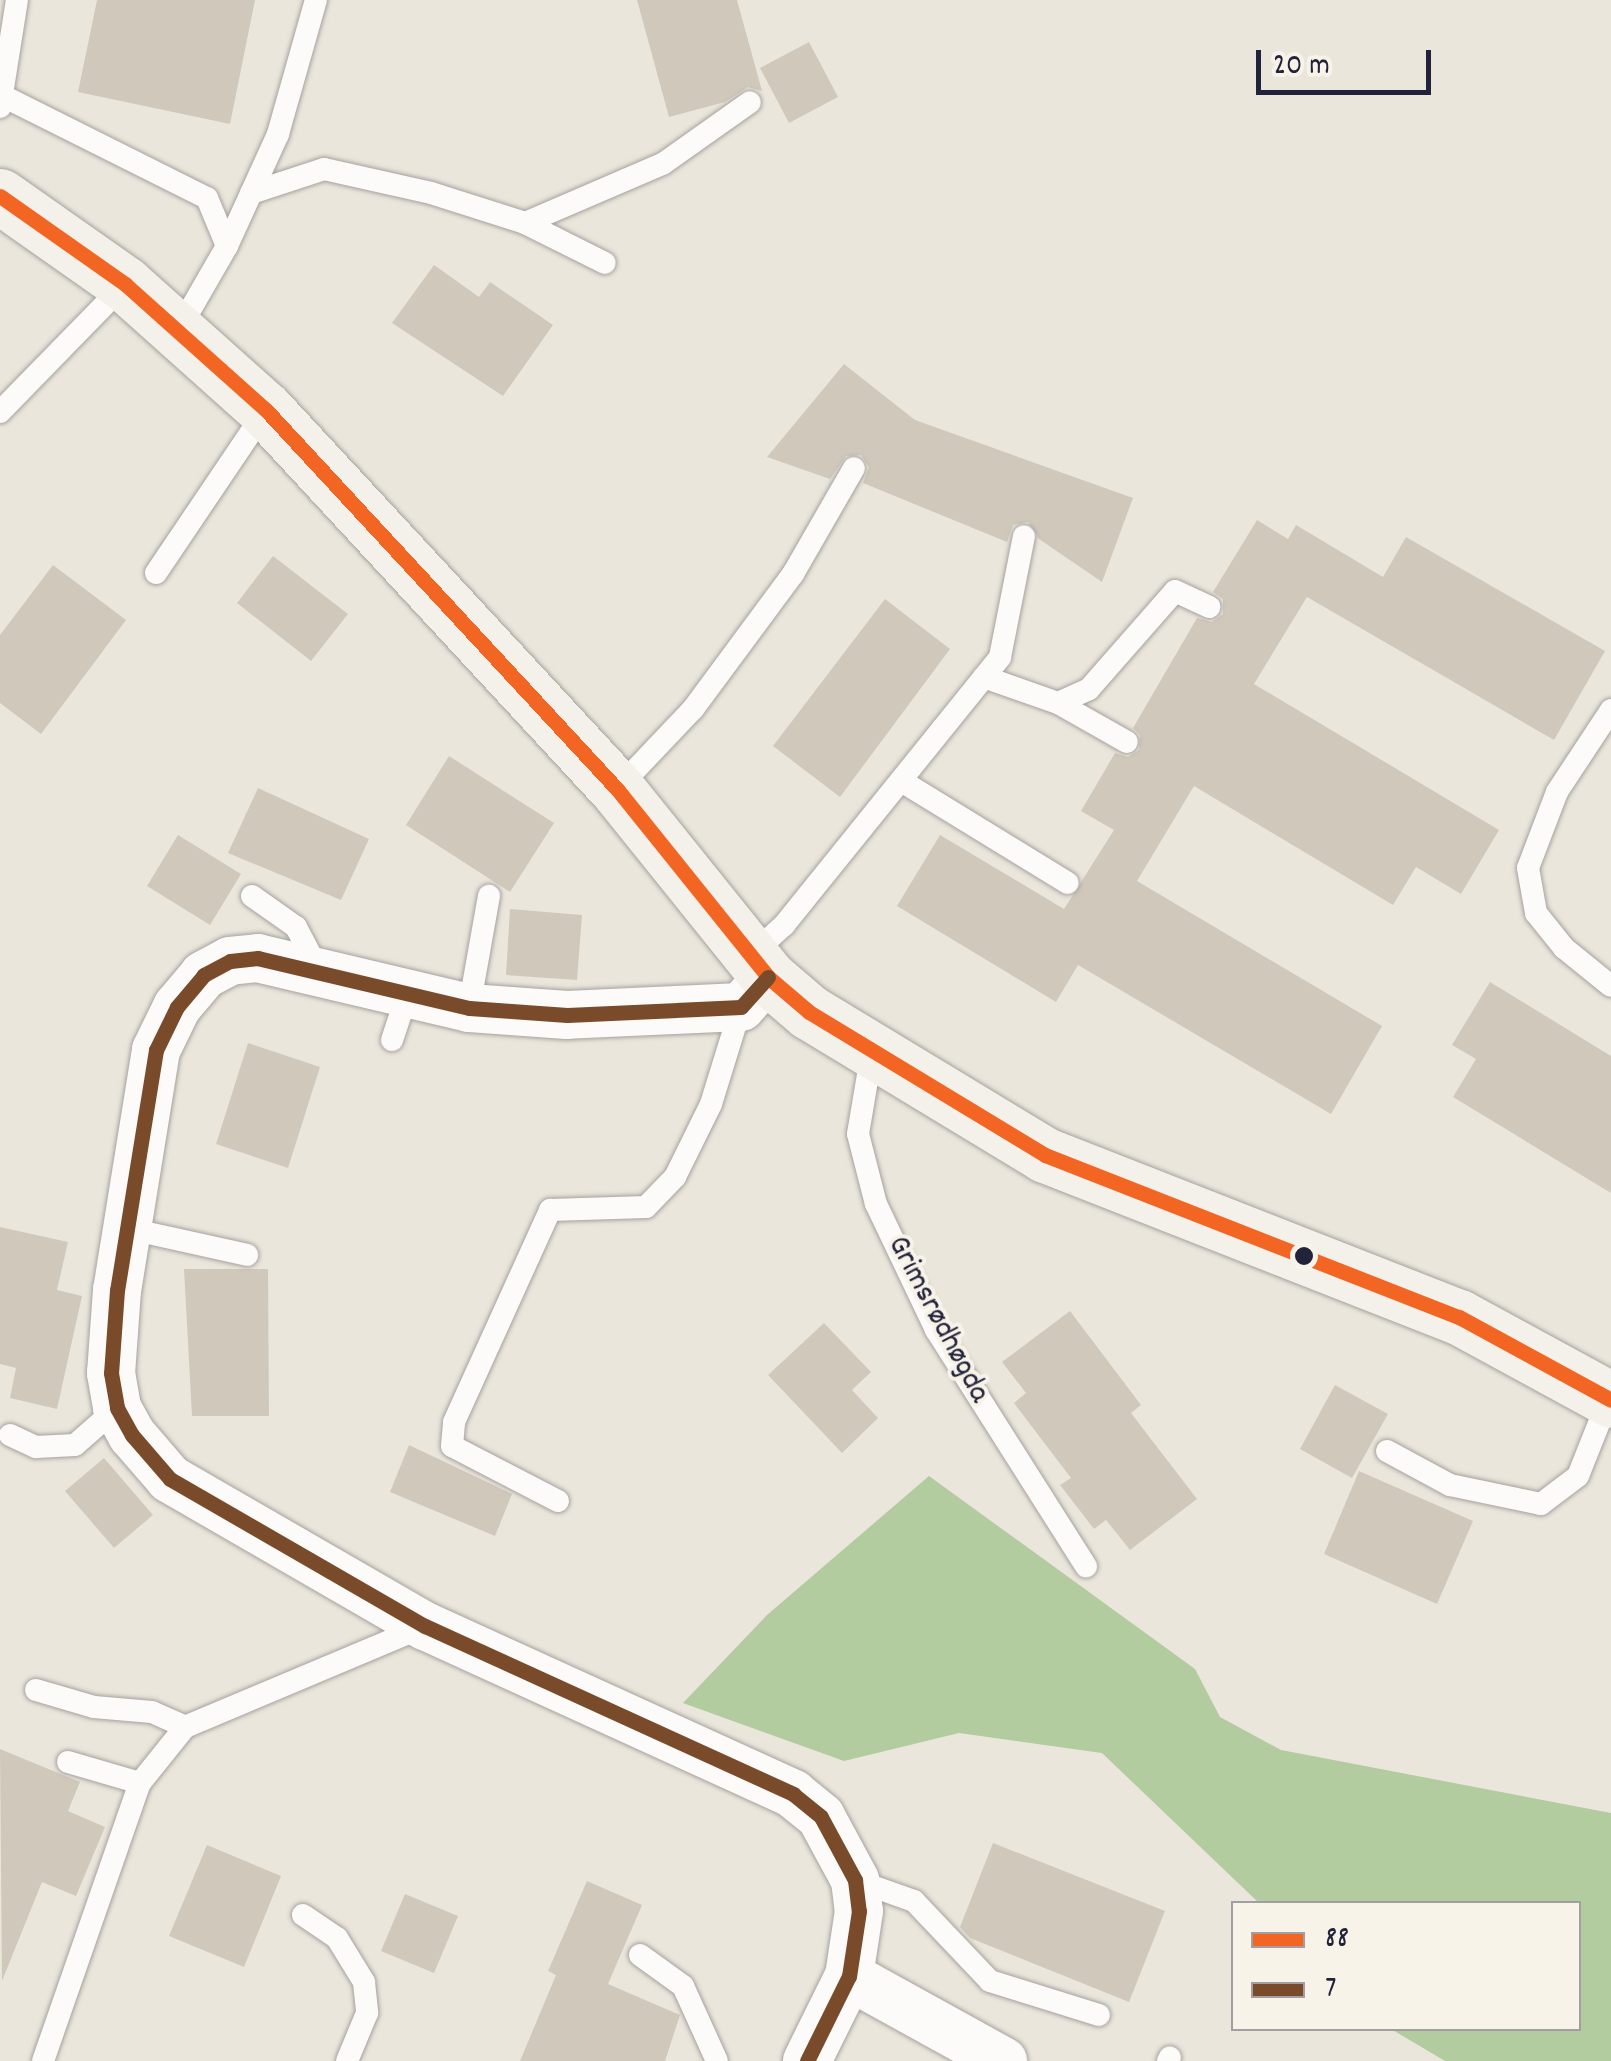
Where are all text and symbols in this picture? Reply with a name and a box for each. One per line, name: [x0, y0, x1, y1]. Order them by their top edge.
scale bar: [1261, 30, 1436, 92]
text: 20 m: [1273, 46, 1330, 89]
street label: Grimsrødhøgda: [877, 1230, 997, 1410]
unlabelled marker: [1294, 1246, 1314, 1266]
legend: [1231, 1901, 1581, 2031]
text: 88: [1325, 1919, 1349, 1962]
text: 7: [1325, 1969, 1337, 2012]

